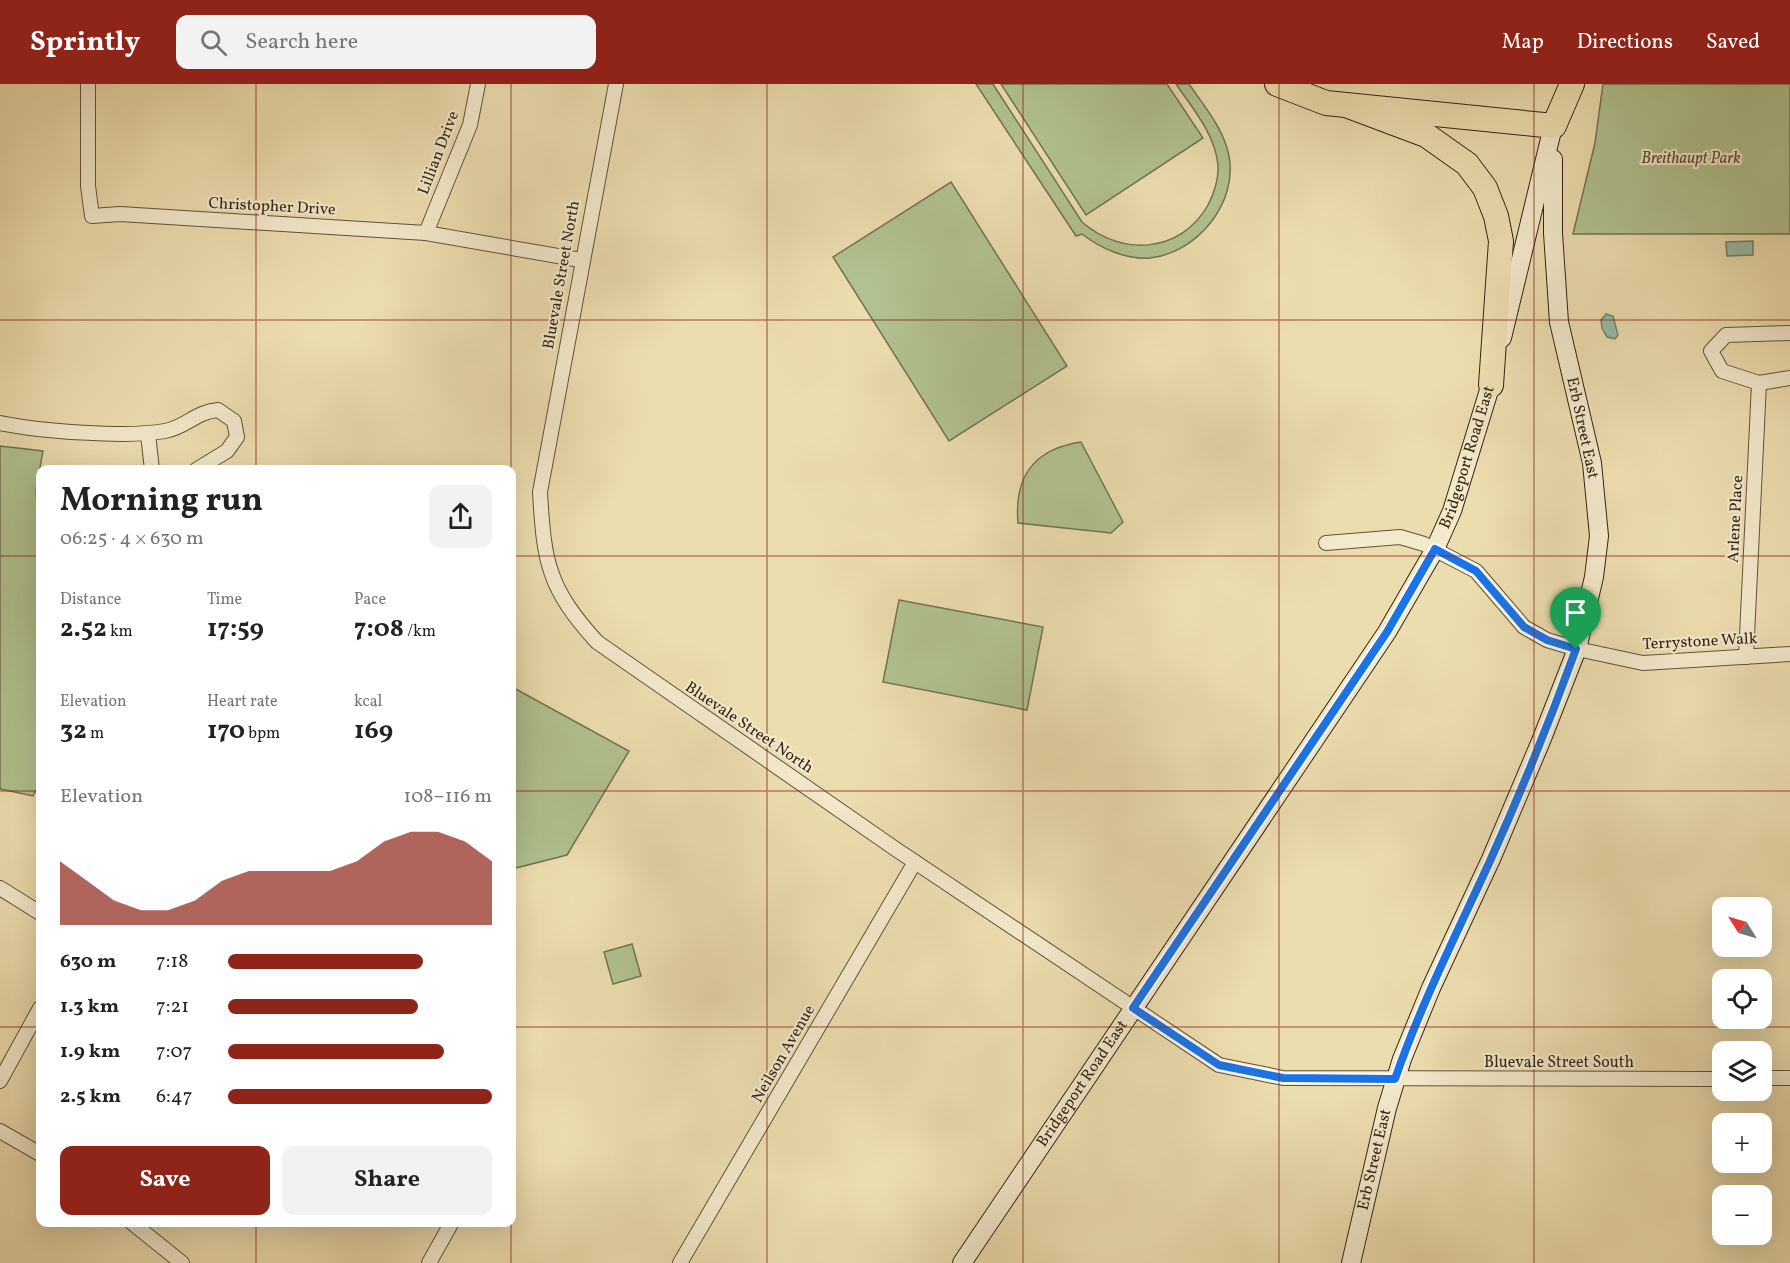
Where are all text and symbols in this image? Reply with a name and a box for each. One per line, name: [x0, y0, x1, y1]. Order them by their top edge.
search box: [176, 15, 596, 69]
text: Sprintly: [30, 23, 140, 62]
icon: search: [197, 26, 230, 59]
text: Search here: [245, 27, 358, 58]
text: Map: [1502, 28, 1544, 57]
text: Directions: [1577, 28, 1673, 57]
text: Saved: [1706, 28, 1760, 57]
street label: Lillian Drive: [413, 108, 465, 198]
park label: Breithaupt Park: [1641, 148, 1741, 170]
street label: Christopher Drive: [208, 193, 336, 221]
street label: Bluevale Street North: [538, 199, 586, 351]
street label: Erb Street East: [1560, 375, 1604, 481]
street label: Bridgeport Road East: [1434, 383, 1501, 533]
street label: Arlene Place: [1723, 475, 1749, 563]
text: Morning run: [60, 479, 263, 525]
button: share: [429, 485, 492, 548]
text: 06:25 · 4 × 630 m: [60, 525, 204, 553]
pin: [1550, 587, 1601, 649]
text: Distance: [60, 589, 121, 611]
text: Time: [207, 589, 242, 611]
text: Pace: [354, 589, 386, 611]
icon: arrive: [1559, 596, 1592, 629]
text: 2.52: [60, 611, 107, 647]
text: 17:59: [207, 611, 264, 647]
text: 7:08: [354, 611, 404, 647]
text: km: [107, 621, 133, 643]
text: /km: [404, 621, 436, 643]
street label: Terrystone Walk: [1642, 628, 1758, 656]
street label: Bluevale Street North: [680, 677, 818, 779]
text: Elevation: [60, 691, 127, 713]
text: Heart rate: [207, 691, 278, 713]
text: kcal: [354, 691, 382, 713]
text: 32: [60, 713, 87, 749]
text: 170: [207, 713, 245, 749]
text: 169: [354, 713, 393, 749]
text: m: [87, 723, 104, 745]
text: bpm: [245, 723, 280, 745]
text: Elevation: [60, 783, 143, 811]
text: 108–116 m: [403, 783, 492, 811]
north arrow: [1712, 897, 1772, 957]
map controls: [1712, 897, 1772, 1245]
text: 630 m: [60, 948, 116, 976]
text: 7:18: [156, 948, 188, 976]
button: locate: [1712, 969, 1772, 1029]
text: 1.3 km: [60, 993, 119, 1021]
text: 7:21: [156, 993, 189, 1021]
street label: Neilson Avenue: [747, 1001, 821, 1107]
street label: Bridgeport Road East: [1032, 1016, 1134, 1152]
text: 1.9 km: [60, 1038, 120, 1066]
text: 7:07: [156, 1038, 192, 1066]
button: layers: [1712, 1041, 1772, 1101]
street label: Bluevale Street South: [1484, 1052, 1634, 1074]
text: 2.5 km: [60, 1083, 121, 1111]
text: 6:47: [156, 1083, 192, 1111]
street label: Erb Street East: [1353, 1106, 1397, 1213]
button: +: [1712, 1113, 1772, 1173]
button: Save: [60, 1146, 270, 1215]
button: Share: [282, 1146, 492, 1215]
button: −: [1712, 1185, 1772, 1245]

